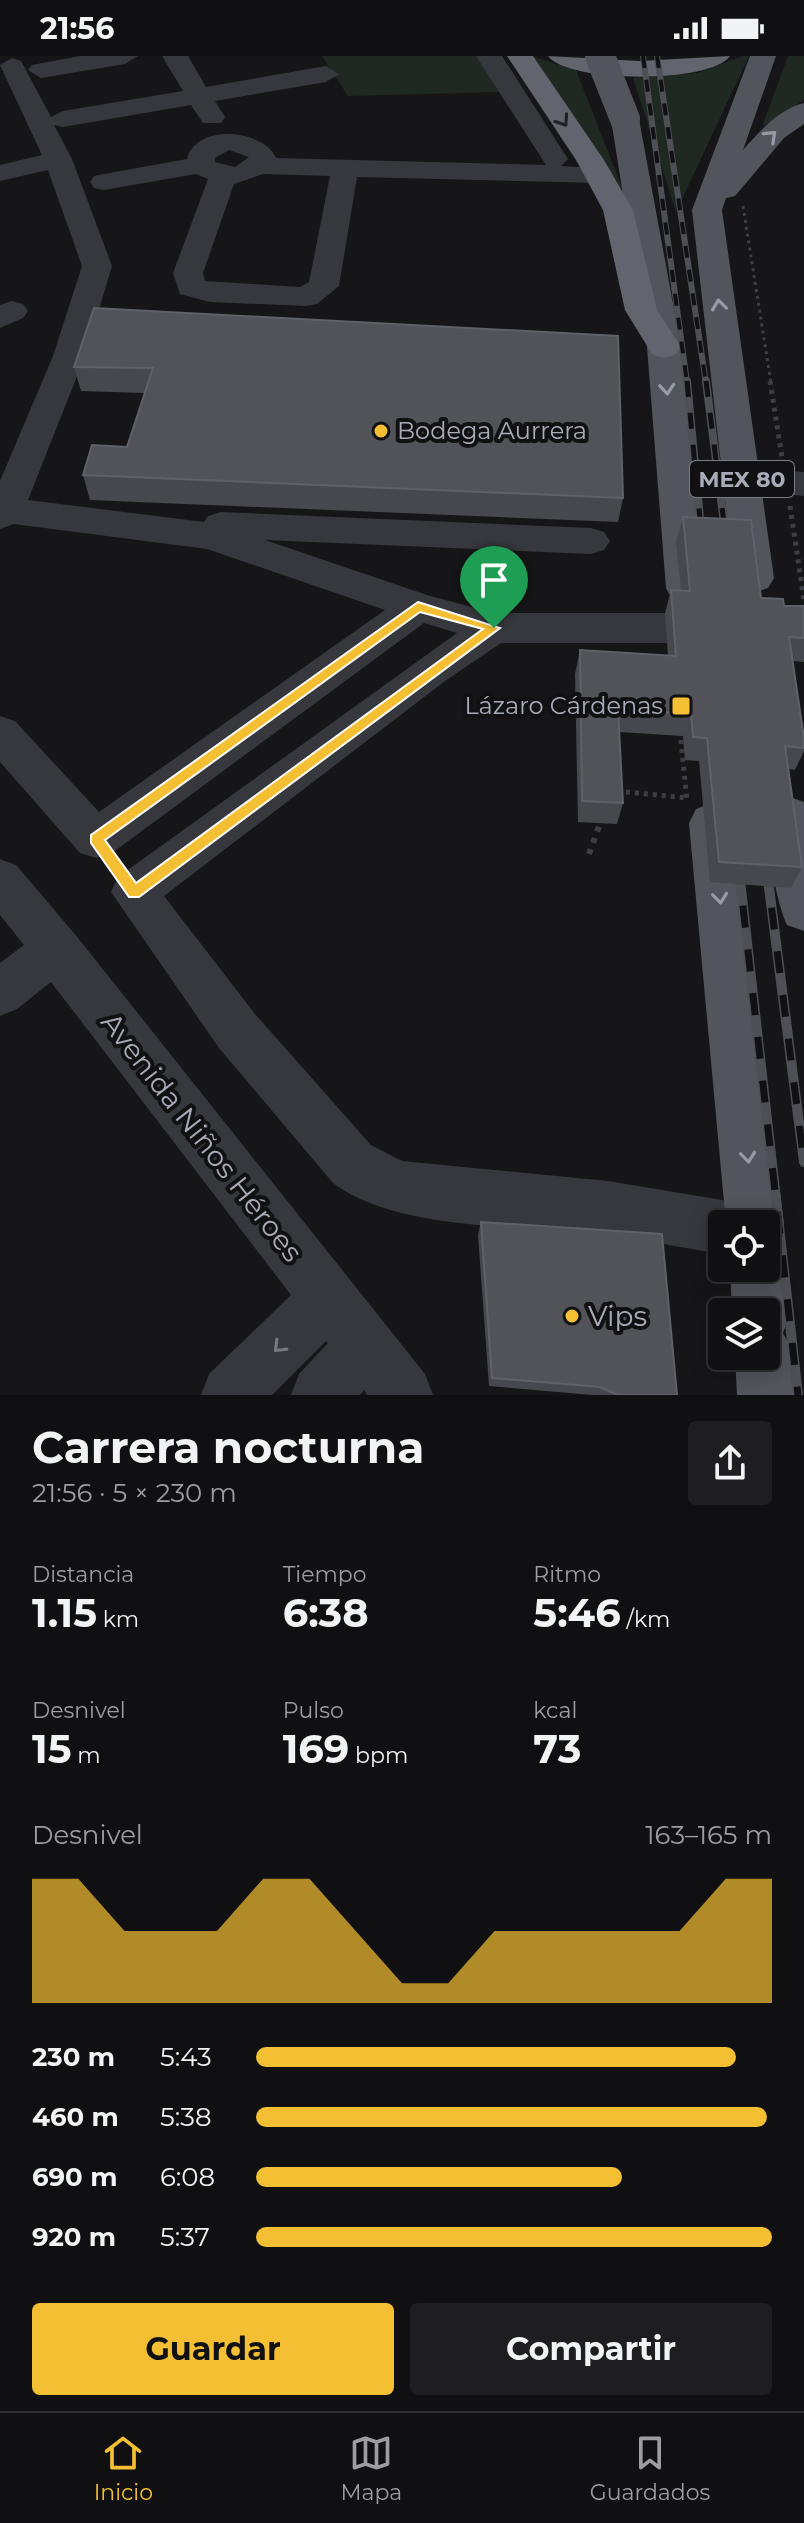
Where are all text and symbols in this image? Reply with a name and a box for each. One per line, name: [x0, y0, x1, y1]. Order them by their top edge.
text: 21:56: [40, 10, 114, 47]
one-way arrow: [553, 112, 568, 126]
one-way arrow: [762, 131, 776, 146]
one-way arrow: [711, 298, 728, 312]
one-way arrow: [658, 383, 675, 396]
place label: Bodega Aurrera: [397, 416, 587, 445]
marker: Bodega Aurrera: [372, 422, 390, 440]
road number: MEX 80: [690, 461, 794, 497]
pin: [460, 546, 528, 628]
icon: arrive: [472, 558, 516, 602]
place label: Lázaro Cárdenas: [464, 691, 663, 720]
marker: Lázaro Cárdenas: [670, 695, 692, 717]
one-way arrow: [711, 892, 728, 905]
street label: Avenida Niños Héroes: [94, 1006, 310, 1268]
one-way arrow: [740, 1151, 757, 1164]
map controls: [708, 1210, 780, 1370]
button: locate: [708, 1210, 780, 1282]
button: layers: [708, 1298, 780, 1370]
place label: Vips: [588, 1299, 647, 1333]
marker: Vips: [563, 1307, 581, 1325]
one-way arrow: [274, 1338, 288, 1352]
text: Carrera nocturna: [32, 1420, 424, 1474]
button: share: [688, 1421, 772, 1505]
text: 21:56 · 5 × 230 m: [32, 1477, 237, 1509]
text: Distancia: [32, 1561, 134, 1588]
text: Tiempo: [283, 1561, 367, 1588]
text: Ritmo: [533, 1561, 601, 1588]
text: 1.15: [32, 1588, 97, 1637]
text: 6:38: [283, 1588, 369, 1637]
text: 5:46: [533, 1588, 621, 1637]
text: km: [97, 1606, 139, 1633]
text: /km: [621, 1606, 670, 1633]
text: Desnivel: [32, 1697, 126, 1724]
text: Pulso: [283, 1697, 344, 1724]
text: kcal: [533, 1697, 577, 1724]
text: 15: [32, 1724, 71, 1773]
text: 169: [283, 1724, 349, 1773]
text: 73: [533, 1724, 582, 1773]
text: m: [71, 1742, 101, 1769]
text: bpm: [349, 1742, 408, 1769]
text: Desnivel: [32, 1819, 143, 1851]
text: 163–165 m: [645, 1819, 772, 1851]
text: 230 m: [32, 2041, 115, 2073]
text: 5:43: [160, 2041, 212, 2073]
text: 460 m: [32, 2101, 119, 2133]
text: 5:38: [160, 2101, 211, 2133]
text: 690 m: [32, 2161, 117, 2193]
text: 6:08: [160, 2161, 215, 2193]
text: 920 m: [32, 2221, 116, 2253]
text: 5:37: [160, 2221, 210, 2253]
button: Guardar: [32, 2303, 394, 2395]
button: Compartir: [410, 2303, 772, 2395]
tab: Inicio: [94, 2431, 153, 2506]
tab: Mapa: [340, 2431, 402, 2506]
tab: Guardados: [590, 2431, 710, 2506]

